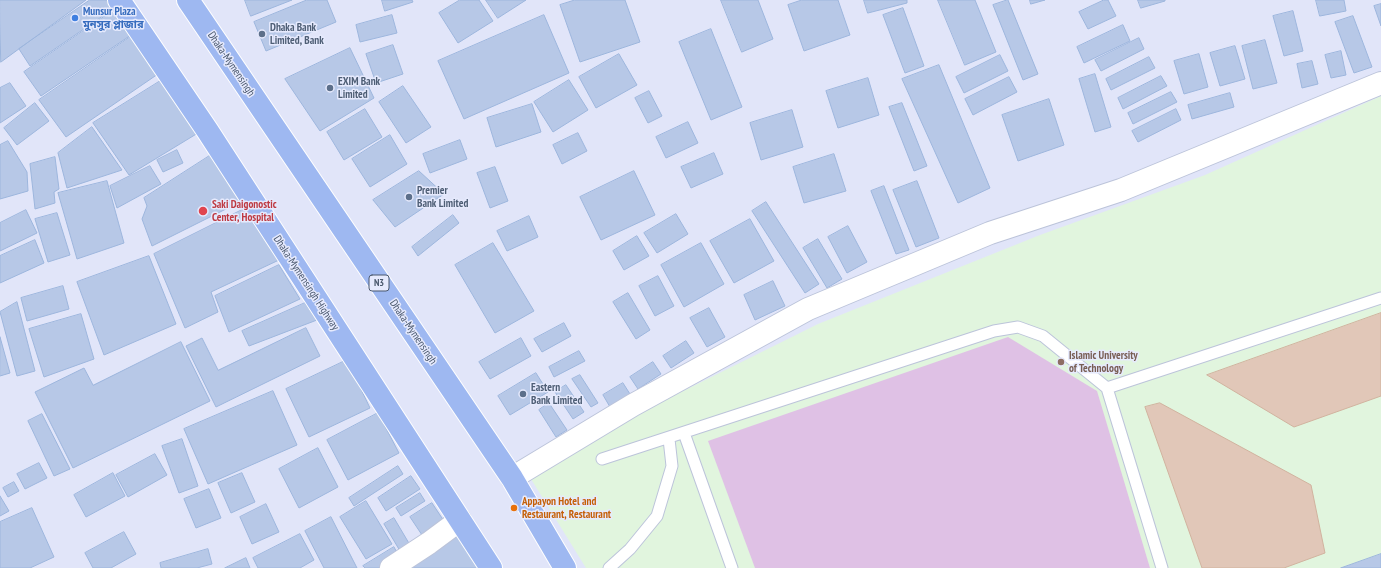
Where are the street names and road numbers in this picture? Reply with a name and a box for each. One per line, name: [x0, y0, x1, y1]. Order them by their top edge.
street label: Dhaka-Mymensingh: [205, 29, 257, 99]
street label: Dhaka-Mymensingh Highway: [270, 233, 342, 333]
road number: N3: [369, 275, 389, 291]
street label: Dhaka-Mymensingh: [387, 297, 439, 367]

